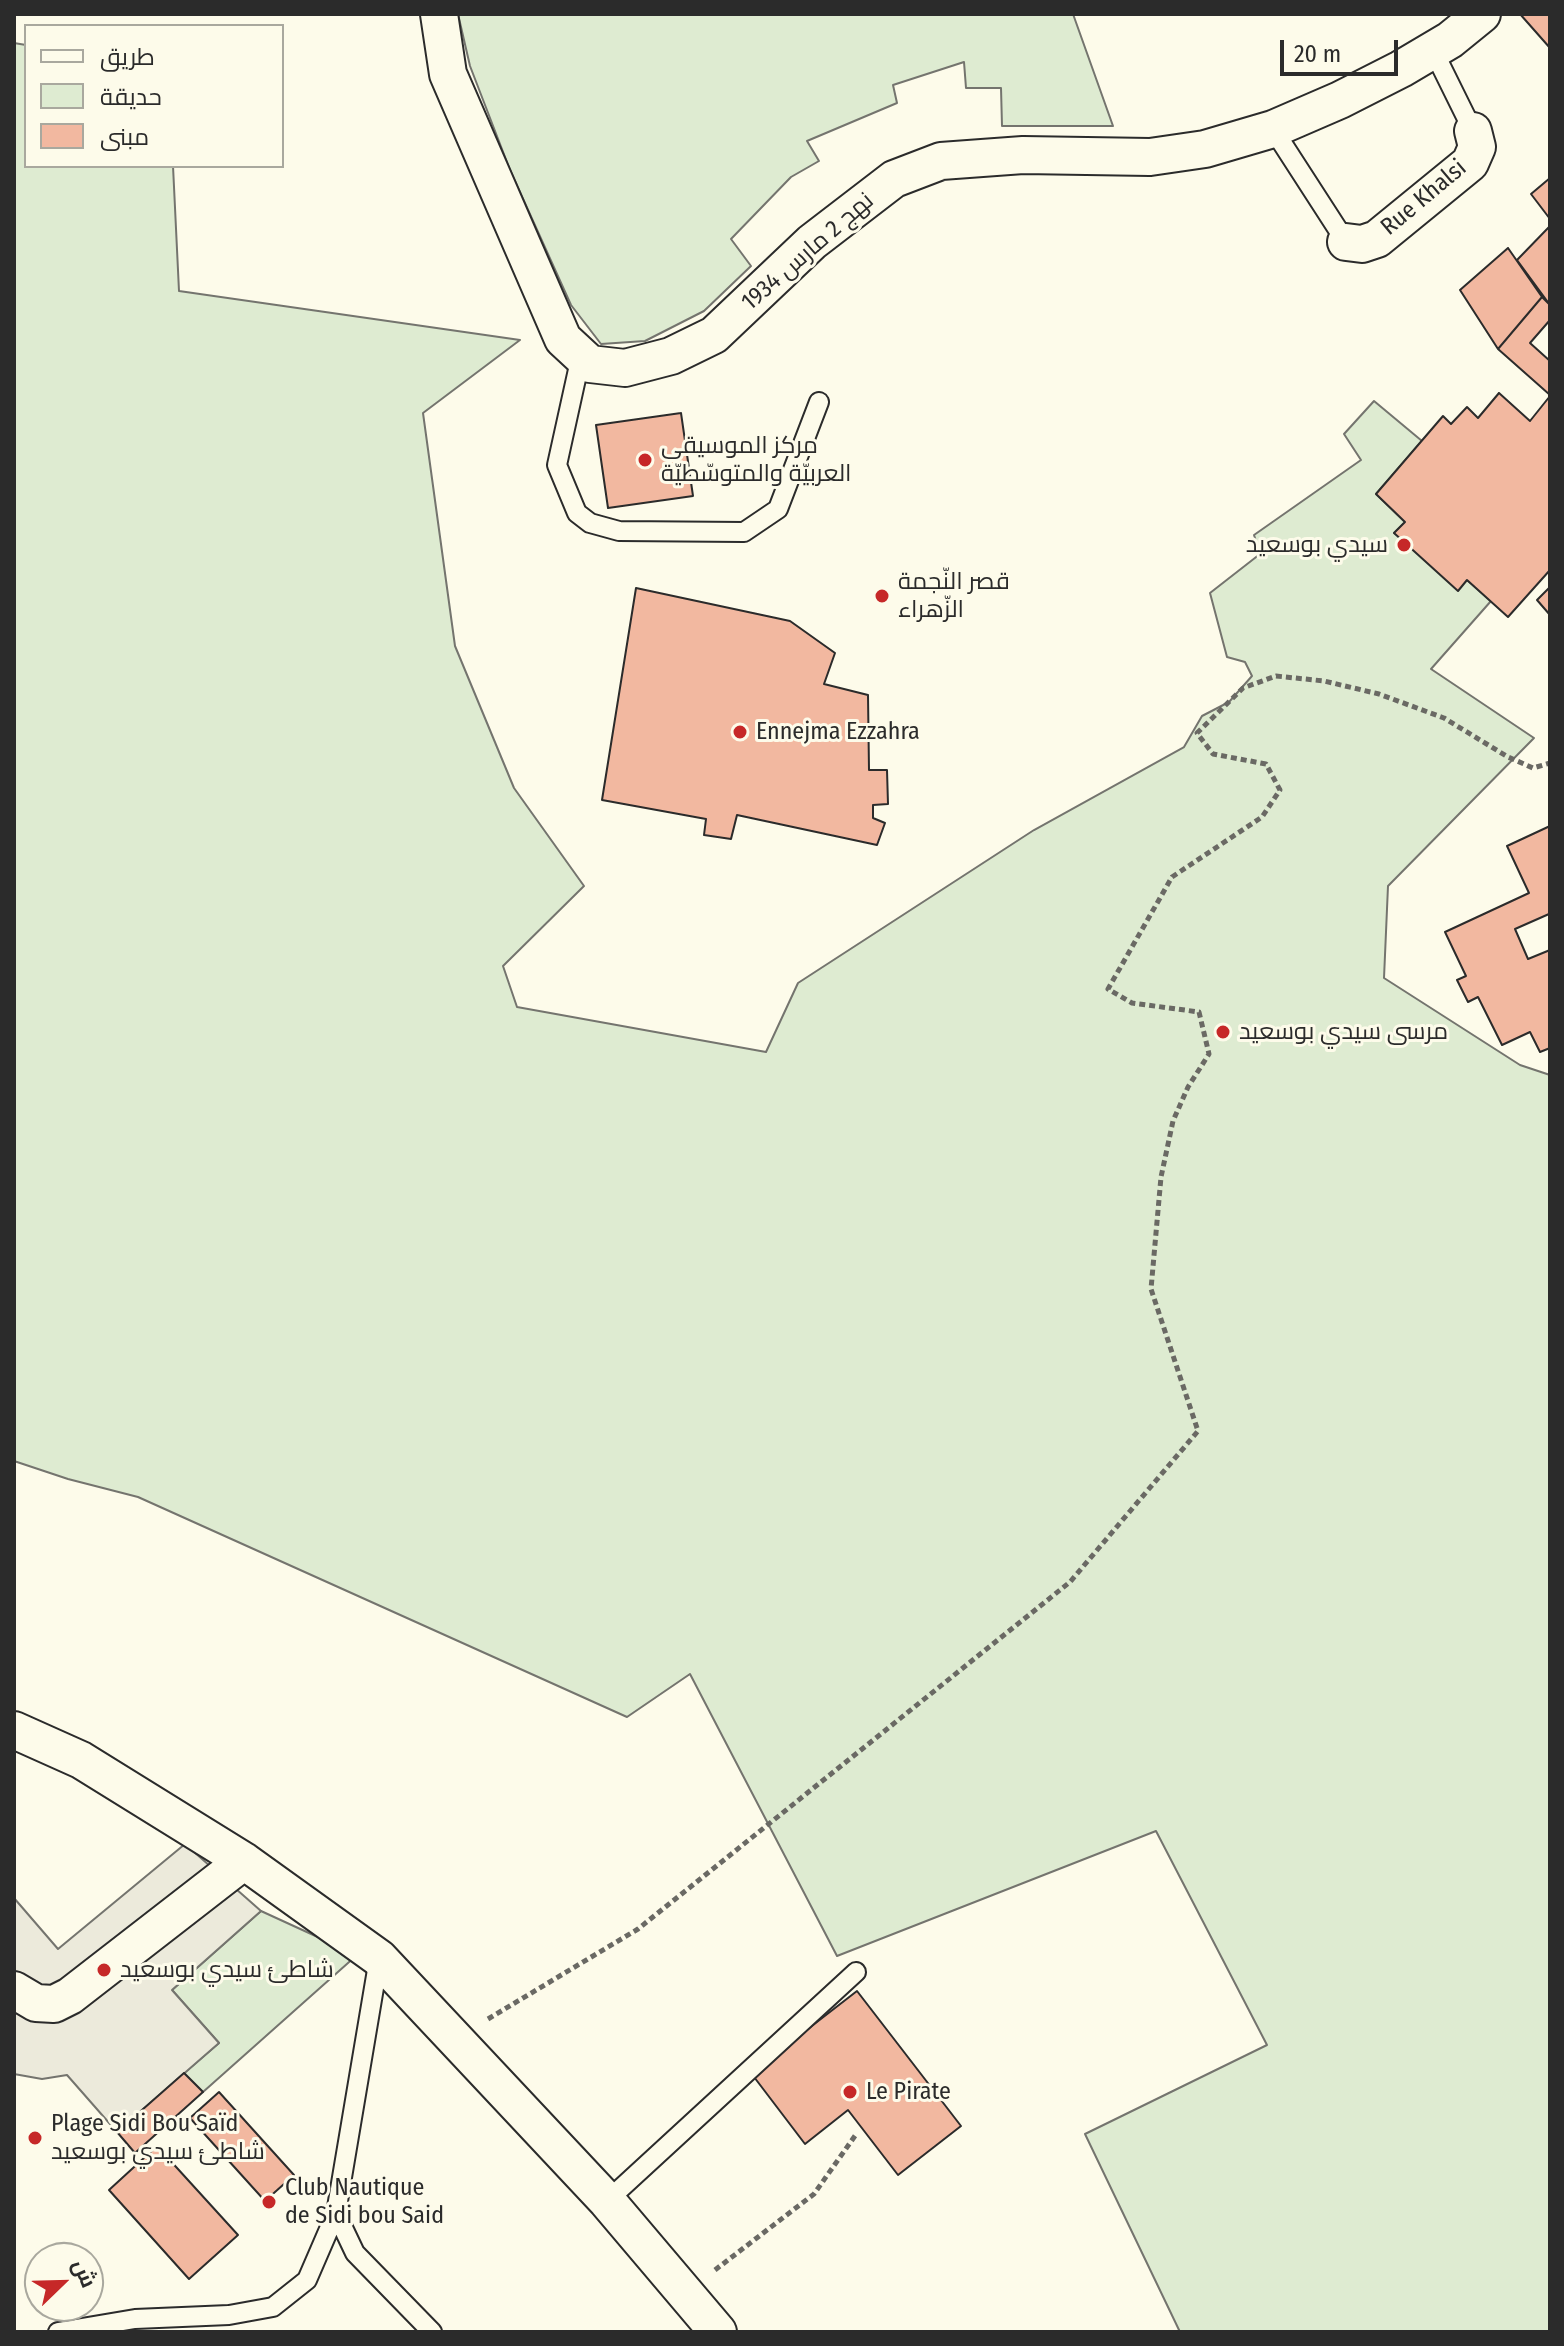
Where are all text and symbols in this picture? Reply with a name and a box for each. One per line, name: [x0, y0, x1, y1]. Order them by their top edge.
legend: [24, 24, 284, 168]
scale bar: [1284, 24, 1402, 74]
text: 20 m: [1294, 40, 1341, 68]
text: طريق: [100, 43, 155, 71]
text: حديقة: [100, 83, 162, 111]
text: مبنى: [100, 123, 149, 151]
street label: Rue Khalsi: [1375, 154, 1473, 242]
street label: نهج 2 مارس 1934: [736, 187, 880, 317]
place label: مركز الموسيقى العربيّة والمتوسّطيّة: [661, 432, 852, 488]
marker: مركز الموسيقى العربيّة والمتوسّطيّة: [636, 451, 654, 469]
place label: سيدي بوسعيد: [1246, 531, 1388, 559]
marker: سيدي بوسعيد: [1395, 536, 1413, 554]
place label: قصر النّجمة الزّهراء: [898, 568, 1010, 624]
marker: قصر النّجمة الزّهراء: [873, 587, 891, 605]
place label: Ennejma Ezzahra: [756, 718, 920, 746]
marker: Ennejma Ezzahra: [731, 723, 749, 741]
place label: مرسى سيدي بوسعيد: [1239, 1018, 1448, 1046]
marker: مرسى سيدي بوسعيد: [1214, 1023, 1232, 1041]
place label: شاطئ سيدي بوسعيد: [120, 1956, 334, 1984]
marker: شاطئ سيدي بوسعيد: [95, 1961, 113, 1979]
place label: Le Pirate: [866, 2078, 951, 2106]
marker: Le Pirate: [841, 2083, 859, 2101]
place label: Plage Sidi Bou Saïd شاطئ سيدي بوسعيد: [51, 2110, 265, 2166]
marker: Plage Sidi Bou Saïd شاطئ سيدي بوسعيد: [26, 2129, 44, 2147]
place label: Club Nautique de Sidi bou Said: [285, 2174, 444, 2230]
marker: Club Nautique de Sidi bou Said: [260, 2193, 278, 2211]
north arrow: [24, 2242, 104, 2322]
text: ش: [67, 2255, 103, 2291]

